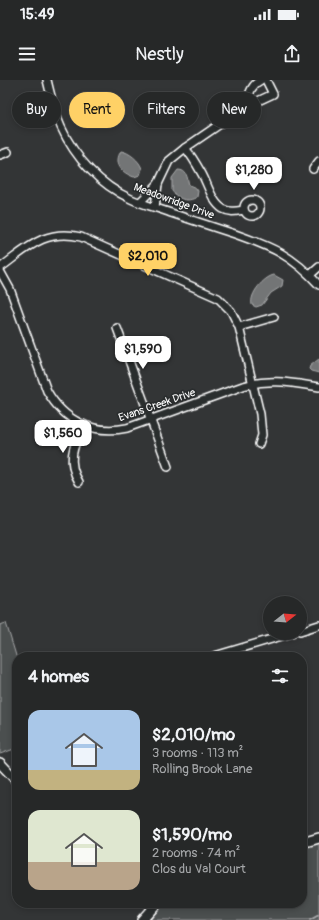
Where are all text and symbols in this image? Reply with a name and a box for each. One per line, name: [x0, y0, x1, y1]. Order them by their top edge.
text: 15:49: [20, 5, 54, 24]
icon: menu: [16, 43, 38, 65]
text: Nestly: [135, 43, 184, 66]
icon: share: [281, 43, 303, 65]
chip: Buy: [12, 92, 61, 128]
chip: Rent: [69, 92, 125, 128]
chip: Filters: [133, 92, 199, 128]
chip: New: [207, 92, 261, 128]
pin: $1,280: [221, 157, 287, 191]
text: $1,280: [235, 162, 273, 178]
street label: Meadowridge Drive: [132, 180, 217, 222]
pin: $2,010: [115, 243, 181, 277]
text: $2,010: [128, 248, 168, 264]
pin: $1,590: [110, 336, 176, 370]
text: $1,590: [124, 341, 162, 357]
street label: Evans Creek Drive: [117, 386, 198, 424]
pin: $1,560: [30, 420, 96, 454]
text: $1,560: [44, 425, 82, 441]
north arrow: [263, 596, 307, 640]
map controls: [263, 596, 307, 640]
icon: filters: [269, 665, 291, 687]
text: 4 homes: [28, 666, 89, 687]
text: $2,010/mo: [152, 724, 235, 745]
icon: home: [60, 726, 108, 774]
text: 3 rooms · 113 m²: [152, 745, 243, 761]
text: Rolling Brook Lane: [152, 761, 252, 777]
text: $1,590/mo: [152, 824, 232, 845]
icon: home: [60, 826, 108, 874]
text: 2 rooms · 74 m²: [152, 845, 240, 861]
text: Clos du Val Court: [152, 861, 246, 877]

